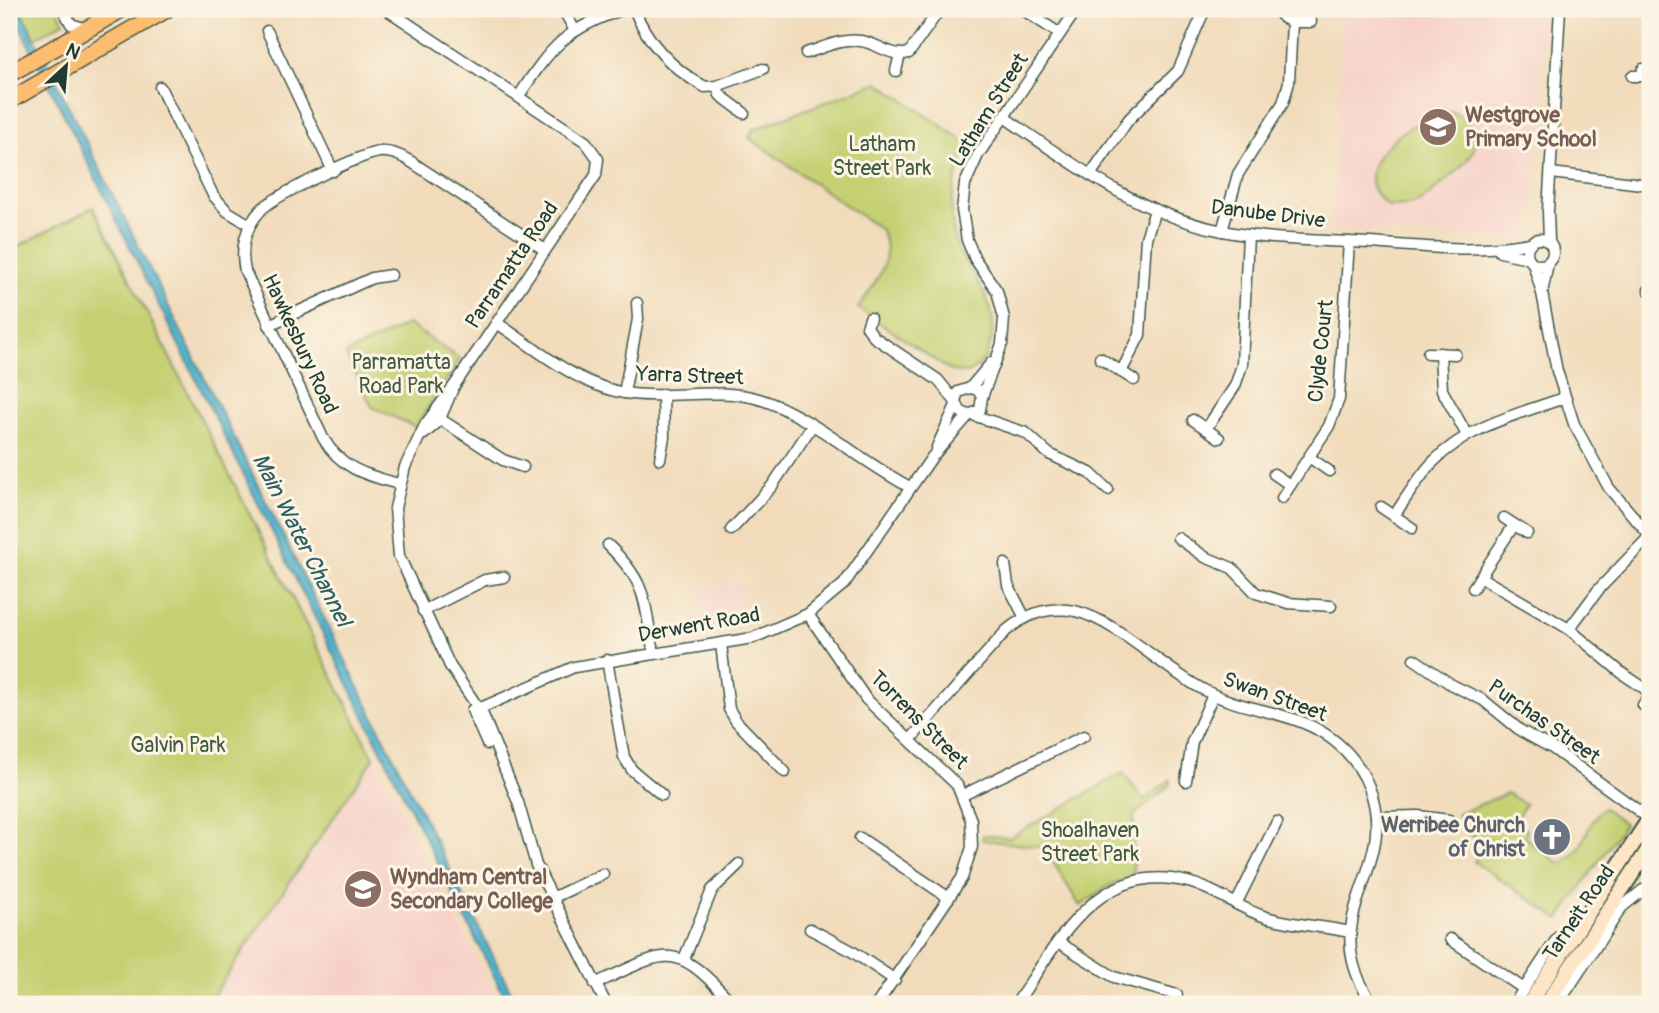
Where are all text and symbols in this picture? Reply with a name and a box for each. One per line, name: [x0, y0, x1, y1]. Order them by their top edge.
north arrow: [32, 32, 102, 102]
text: N: [62, 38, 84, 65]
street label: Latham Street: [943, 48, 1035, 172]
place label: Westgrove Primary School: [1465, 102, 1597, 153]
school or university icon: Westgrove Primary School: [1417, 106, 1459, 148]
park label: Latham Street Park: [833, 131, 931, 182]
street label: Danube Drive: [1209, 194, 1327, 234]
street label: Parramatta Road: [459, 196, 565, 334]
street label: Hawkesbury Road: [256, 270, 344, 418]
street label: Clyde Court: [1302, 298, 1340, 404]
park label: Parramatta Road Park: [351, 349, 451, 400]
street label: Yarra Street: [635, 361, 745, 391]
water label: Main Water Channel: [246, 449, 359, 634]
street label: Derwent Road: [636, 601, 762, 649]
street label: Torrens Street: [864, 665, 974, 775]
street label: Swan Street: [1219, 666, 1331, 728]
street label: Purchas Street: [1483, 673, 1606, 771]
park label: Galvin Park: [131, 732, 226, 759]
place label: Werribee Church of Christ: [1381, 812, 1526, 863]
church icon: Werribee Church of Christ: [1531, 816, 1573, 858]
park label: Shoalhaven Street Park: [1040, 817, 1140, 868]
street label: Tarneit Road: [1537, 860, 1621, 966]
place label: Wyndham Central Secondary College: [390, 864, 553, 915]
school or university icon: Wyndham Central Secondary College: [342, 868, 384, 910]

